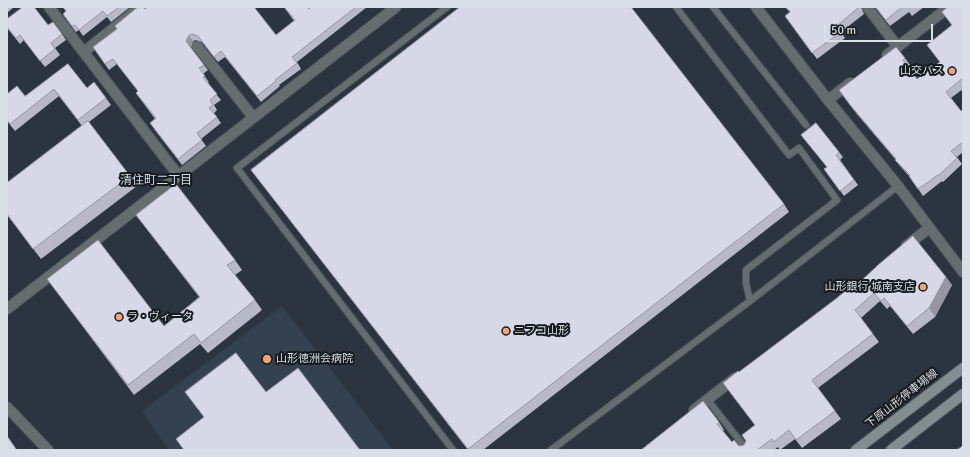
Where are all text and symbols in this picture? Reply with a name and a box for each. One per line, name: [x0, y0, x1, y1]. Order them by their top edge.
scale bar: [826, 16, 935, 42]
text: 50 m: [831, 23, 856, 38]
place label: 山交バス: [900, 64, 944, 78]
marker: 山交バス: [947, 66, 957, 76]
district label: 清住町二丁目: [120, 174, 192, 188]
place label: 山形銀行 城南支店: [825, 280, 915, 294]
marker: 山形銀行 城南支店: [918, 282, 928, 292]
place label: ラ・ヴィータ: [127, 310, 193, 324]
marker: ラ・ヴィータ: [114, 312, 124, 322]
place label: ニフコ山形: [514, 324, 569, 338]
marker: ニフコ山形: [501, 326, 511, 336]
place label: 山形徳洲会病院: [276, 352, 353, 366]
marker: 山形徳洲会病院: [261, 353, 273, 365]
street label: 下原山形停車場線: [863, 367, 941, 431]

